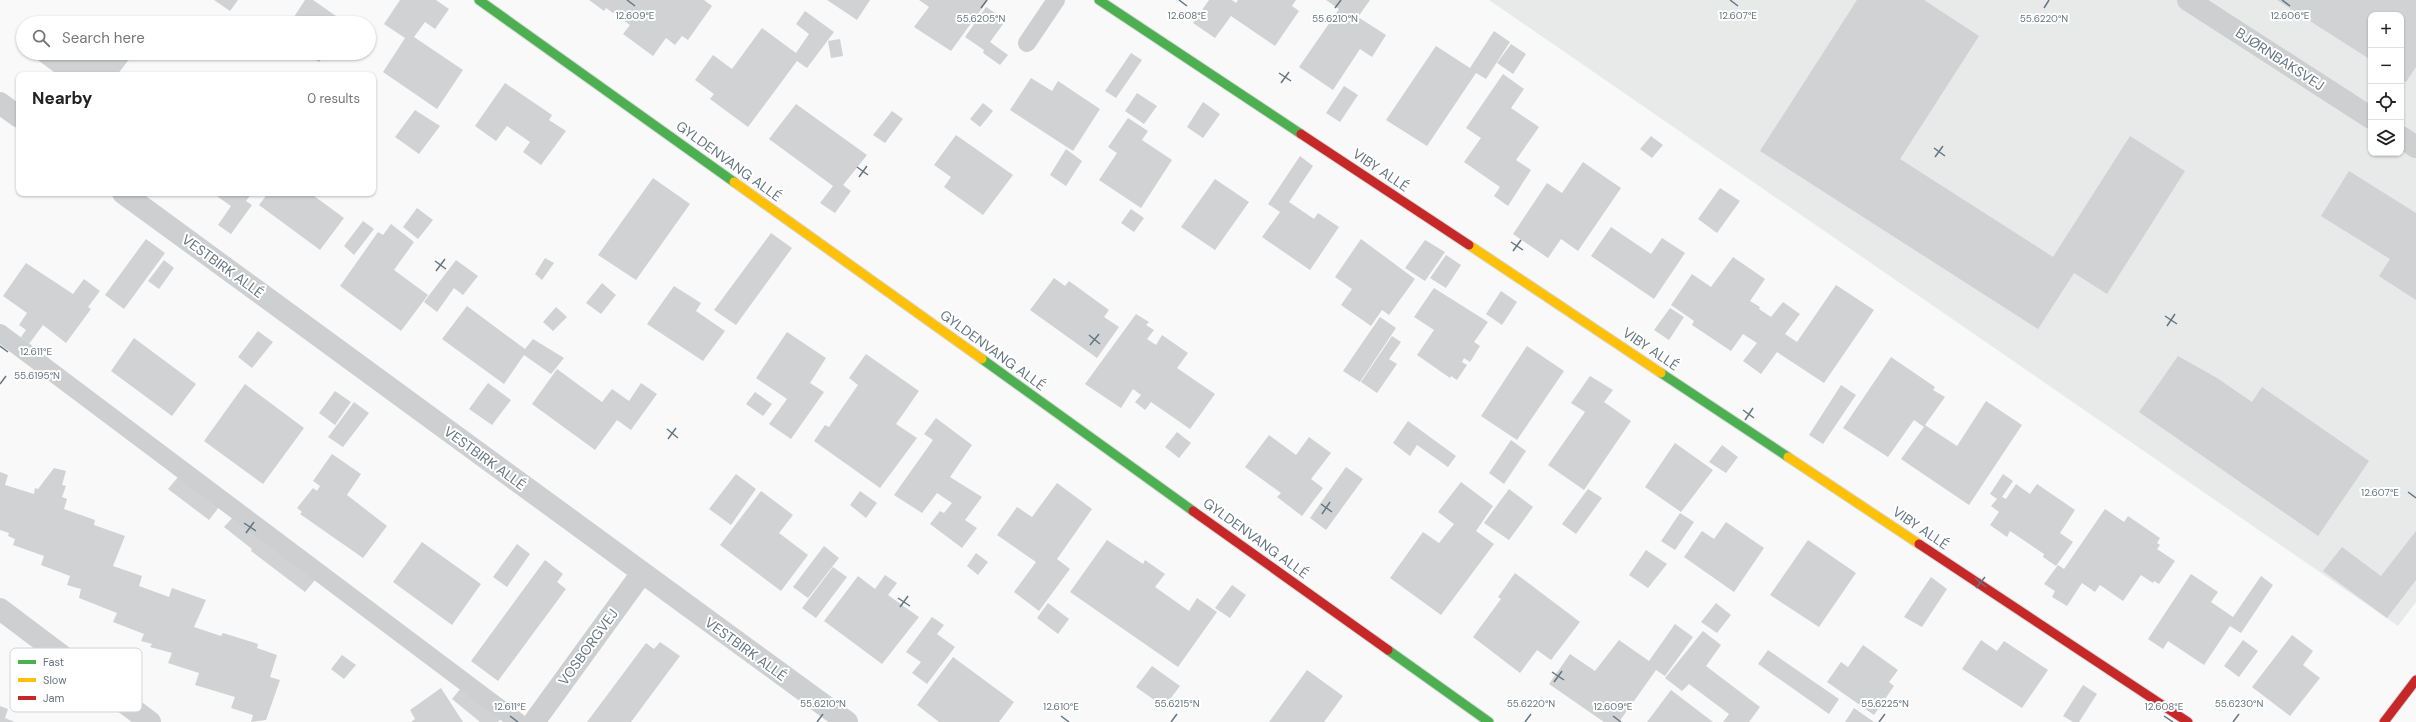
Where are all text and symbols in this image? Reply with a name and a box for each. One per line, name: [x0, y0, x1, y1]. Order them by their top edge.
text: 12.609°E: [615, 9, 655, 22]
text: 12.608°E: [1168, 9, 1207, 22]
text: 12.607°E: [1719, 9, 1757, 22]
text: 12.606°E: [2270, 9, 2310, 22]
text: 55.6205°N: [957, 12, 1006, 25]
text: 55.6210°N: [1312, 12, 1358, 25]
text: 55.6220°N: [2020, 12, 2068, 25]
map controls: [2368, 12, 2404, 156]
button: +: [2368, 12, 2404, 48]
search box: [16, 16, 376, 60]
street label: BJØRNBAKSVEJ: [2232, 24, 2328, 94]
icon: search: [30, 27, 52, 49]
text: Search here: [62, 28, 145, 48]
button: −: [2368, 48, 2404, 84]
button: locate: [2368, 84, 2404, 120]
text: Nearby: [32, 87, 92, 109]
text: 0 results: [307, 90, 360, 107]
street label: GYLDENVANG ALLÉ: [673, 117, 785, 205]
button: layers: [2368, 120, 2404, 156]
street label: VIBY ALLÉ: [1349, 145, 1413, 196]
street label: VESTBIRK ALLÉ: [179, 230, 268, 302]
street label: GYLDENVANG ALLÉ: [937, 306, 1049, 394]
street label: VIBY ALLÉ: [1619, 324, 1683, 375]
text: 12.611°E: [20, 345, 52, 358]
text: 55.6195°N: [14, 369, 60, 382]
street label: VESTBIRK ALLÉ: [441, 422, 530, 494]
text: 12.607°E: [2361, 486, 2399, 499]
street label: GYLDENVANG ALLÉ: [1200, 494, 1312, 582]
street label: VIBY ALLÉ: [1889, 503, 1953, 554]
street label: VOSBORGVEJ: [554, 605, 622, 689]
street label: VESTBIRK ALLÉ: [702, 613, 791, 685]
legend: [10, 648, 142, 712]
text: Fast: [43, 655, 64, 669]
text: Slow: [43, 673, 67, 687]
text: Jam: [43, 691, 64, 705]
text: 55.6210°N: [800, 697, 846, 710]
text: 55.6215°N: [1154, 697, 1200, 710]
text: 55.6220°N: [1507, 697, 1555, 710]
text: 55.6225°N: [1861, 697, 1909, 710]
text: 55.6230°N: [2215, 697, 2263, 710]
text: 12.611°E: [494, 700, 526, 713]
text: 12.610°E: [1043, 700, 1079, 713]
text: 12.609°E: [1593, 700, 1633, 713]
text: 12.608°E: [2145, 700, 2184, 713]

